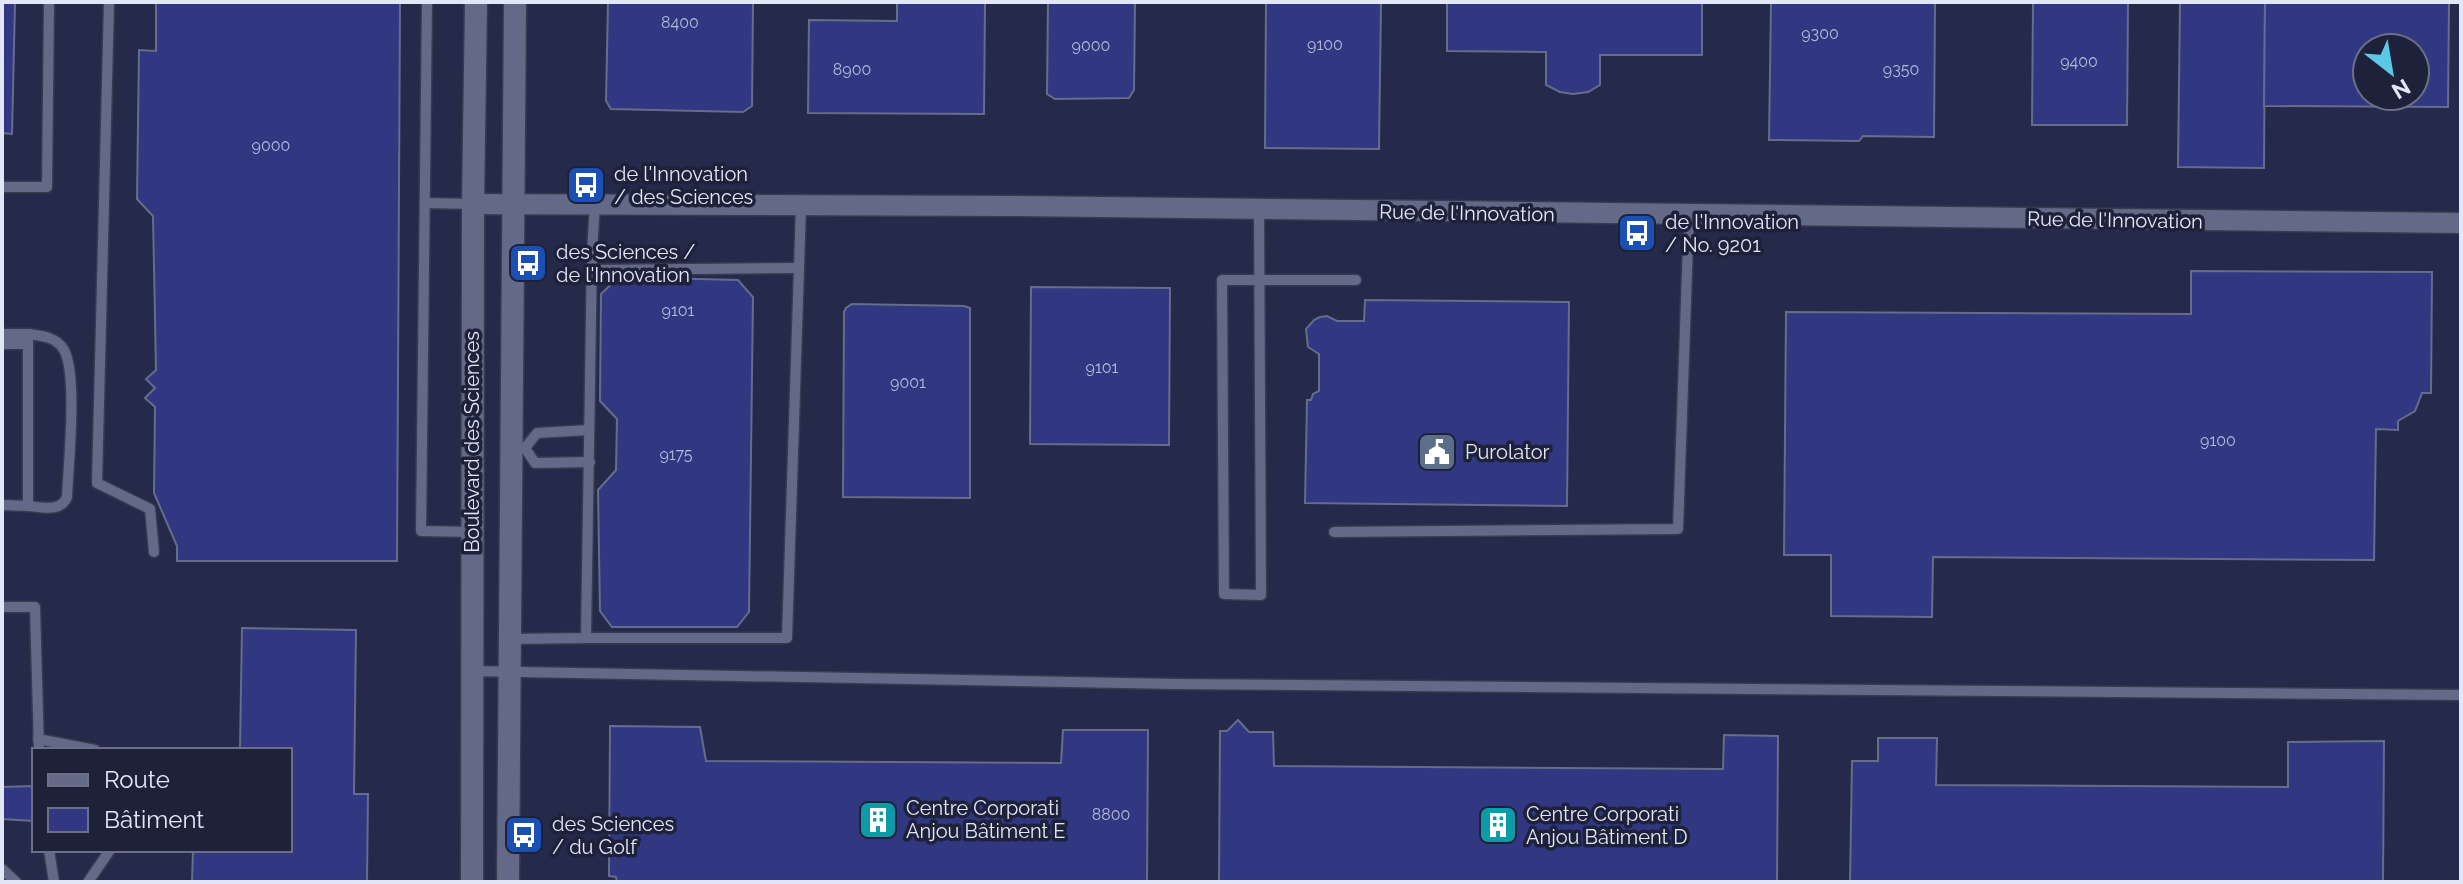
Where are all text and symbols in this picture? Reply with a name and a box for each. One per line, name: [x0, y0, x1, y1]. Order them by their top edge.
house number: 8400: [661, 13, 699, 32]
house number: 9300: [1801, 24, 1839, 43]
north arrow: [2351, 32, 2431, 112]
house number: 9100: [1307, 35, 1343, 54]
house number: 9000: [1072, 36, 1110, 55]
house number: 9400: [2060, 52, 2098, 71]
house number: 8900: [833, 60, 871, 79]
house number: 9350: [1883, 60, 1919, 79]
text: N: [2387, 74, 2415, 105]
house number: 9000: [252, 136, 290, 155]
place label: de l'Innovation / des Sciences: [614, 162, 753, 209]
bus stop icon: de l'Innovation / des Sciences: [565, 164, 607, 206]
street label: Rue de l'Innovation: [1379, 199, 1555, 227]
street label: Rue de l'Innovation: [2027, 206, 2203, 234]
place label: de l'Innovation / No. 9201: [1665, 210, 1799, 257]
bus stop icon: de l'Innovation / No. 9201: [1616, 212, 1658, 254]
place label: des Sciences / de l'Innovation: [556, 240, 695, 287]
bus stop icon: des Sciences / de l'Innovation: [507, 242, 549, 284]
house number: 9101: [662, 301, 695, 320]
street label: Boulevard des Sciences: [460, 331, 484, 553]
house number: 9101: [1086, 358, 1119, 377]
house number: 9001: [890, 373, 926, 392]
public building icon: Purolator: [1416, 431, 1458, 473]
house number: 9100: [2200, 431, 2236, 450]
place label: Purolator: [1465, 440, 1550, 464]
house number: 9175: [659, 445, 693, 464]
legend: [32, 748, 292, 852]
text: Route: [104, 765, 170, 794]
place label: Centre Corporati Anjou Bâtiment E: [906, 796, 1065, 843]
building icon: Centre Corporati Anjou Bâtiment E: [857, 799, 899, 841]
place label: Centre Corporati Anjou Bâtiment D: [1526, 802, 1688, 849]
building icon: Centre Corporati Anjou Bâtiment D: [1477, 804, 1519, 846]
text: Bâtiment: [104, 805, 204, 834]
house number: 8800: [1092, 805, 1130, 824]
place label: des Sciences / du Golf: [552, 812, 674, 859]
bus stop icon: des Sciences / du Golf: [503, 814, 545, 856]

